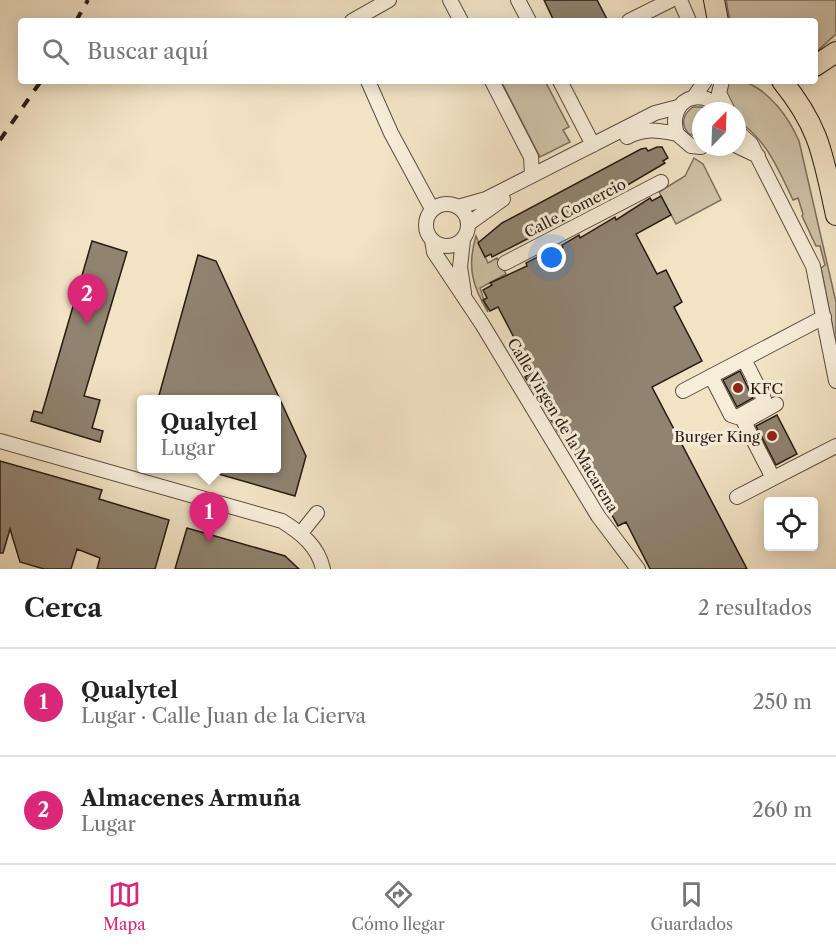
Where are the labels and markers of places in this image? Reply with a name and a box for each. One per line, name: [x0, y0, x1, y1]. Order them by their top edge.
pin: 2: [68, 274, 106, 324]
place label: KFC: [750, 379, 783, 398]
marker: KFC: [731, 381, 745, 395]
place label: Burger King: [674, 427, 760, 446]
marker: Burger King: [765, 429, 779, 443]
pin: 1: [190, 492, 228, 542]

